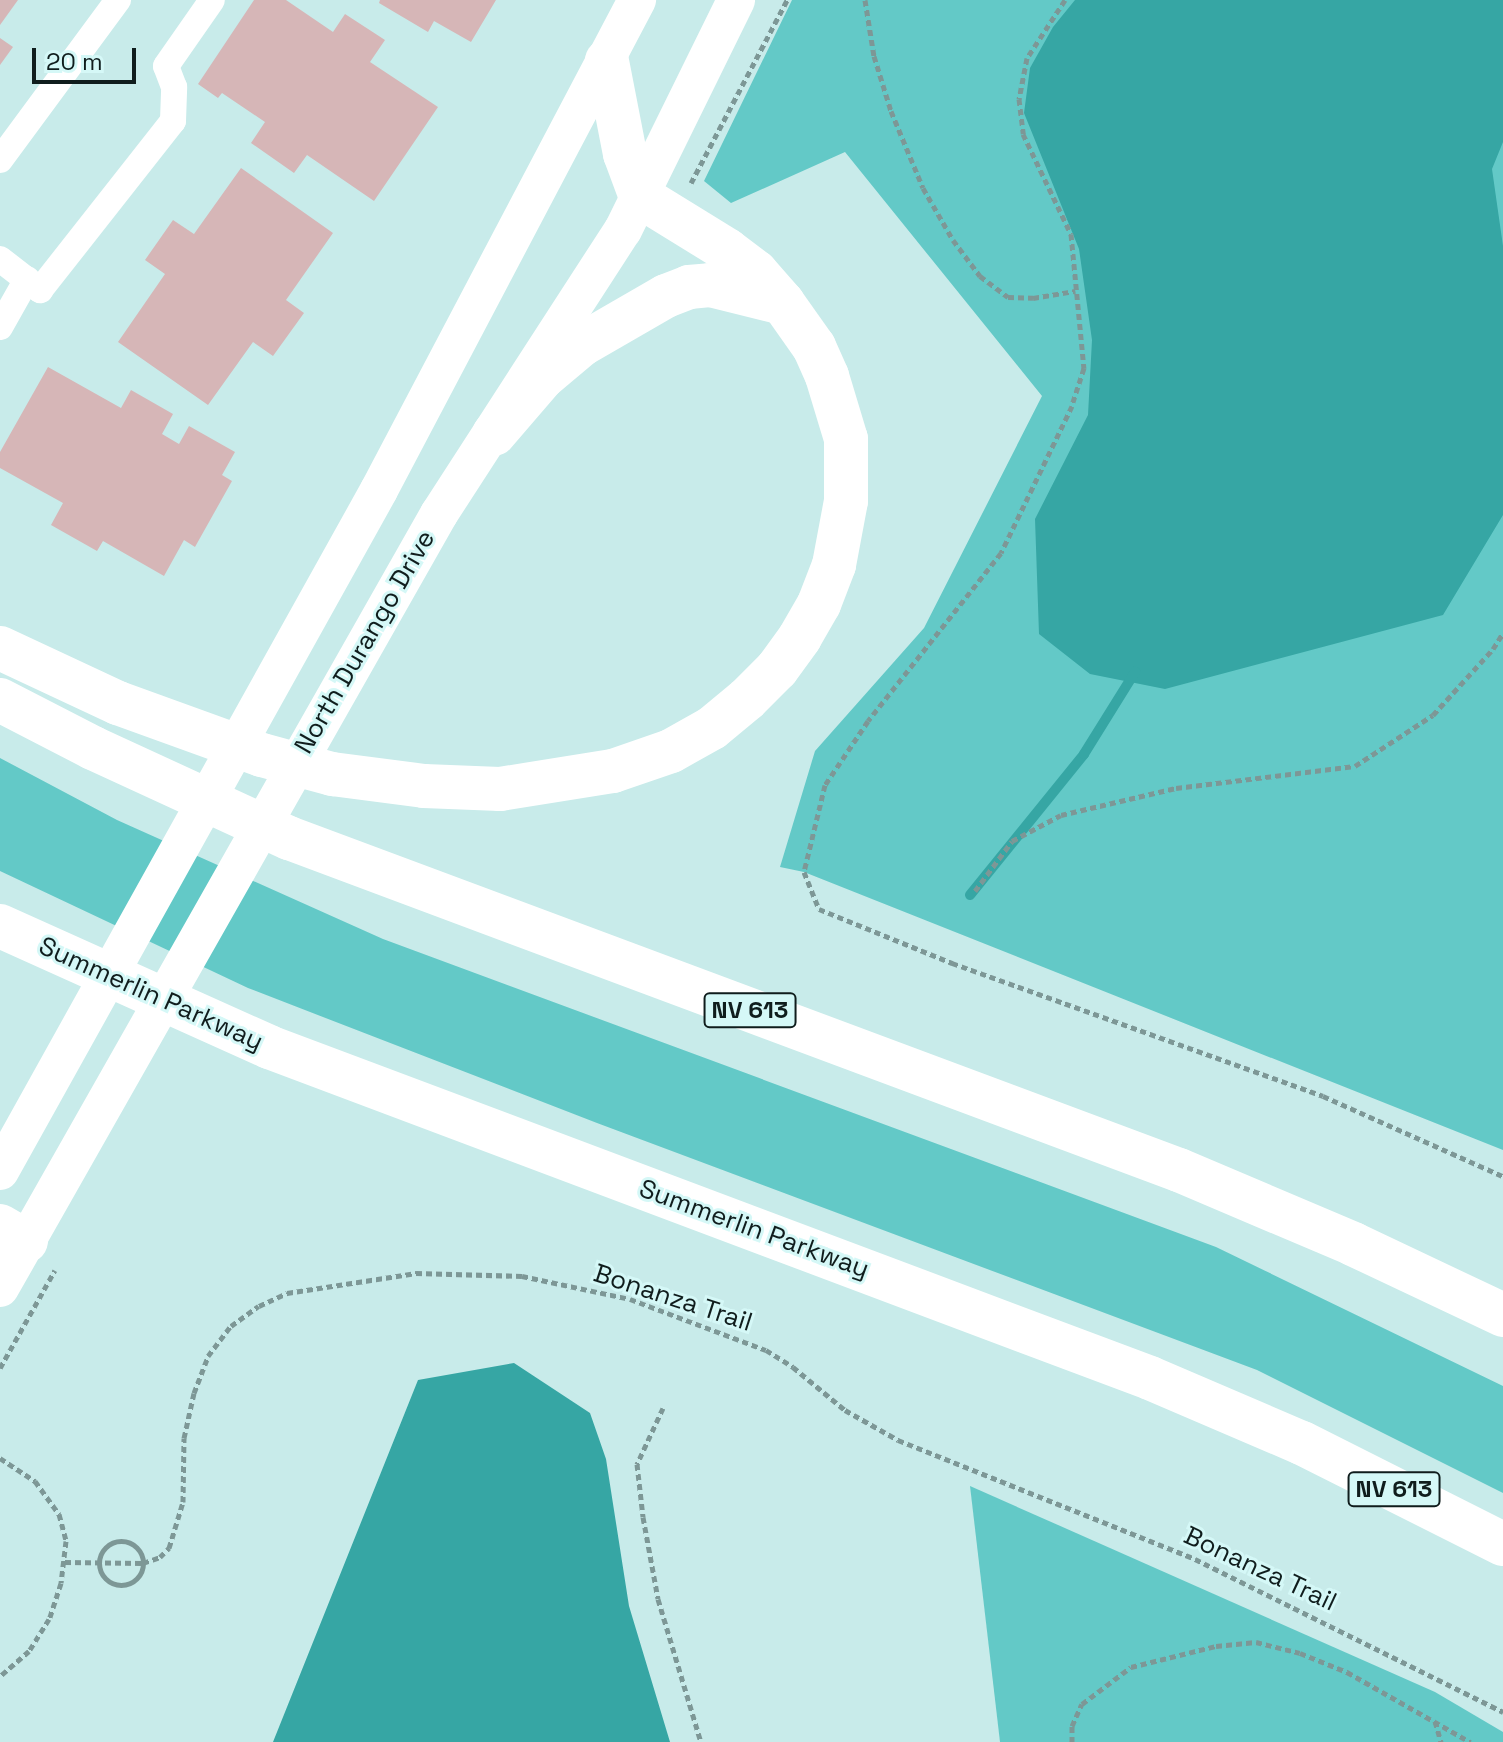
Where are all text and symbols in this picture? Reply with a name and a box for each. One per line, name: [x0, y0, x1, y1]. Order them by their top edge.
scale bar: [36, 32, 140, 82]
text: 20 m: [46, 46, 103, 77]
street label: North Durango Drive: [288, 525, 442, 759]
street label: Summerlin Parkway: [34, 930, 268, 1058]
road number: NV 613: [702, 990, 798, 1030]
street label: Summerlin Parkway: [635, 1173, 873, 1285]
street label: Bonanza Trail: [589, 1258, 757, 1338]
road number: NV 613: [1346, 1469, 1442, 1509]
street label: Bonanza Trail: [1178, 1520, 1342, 1618]

